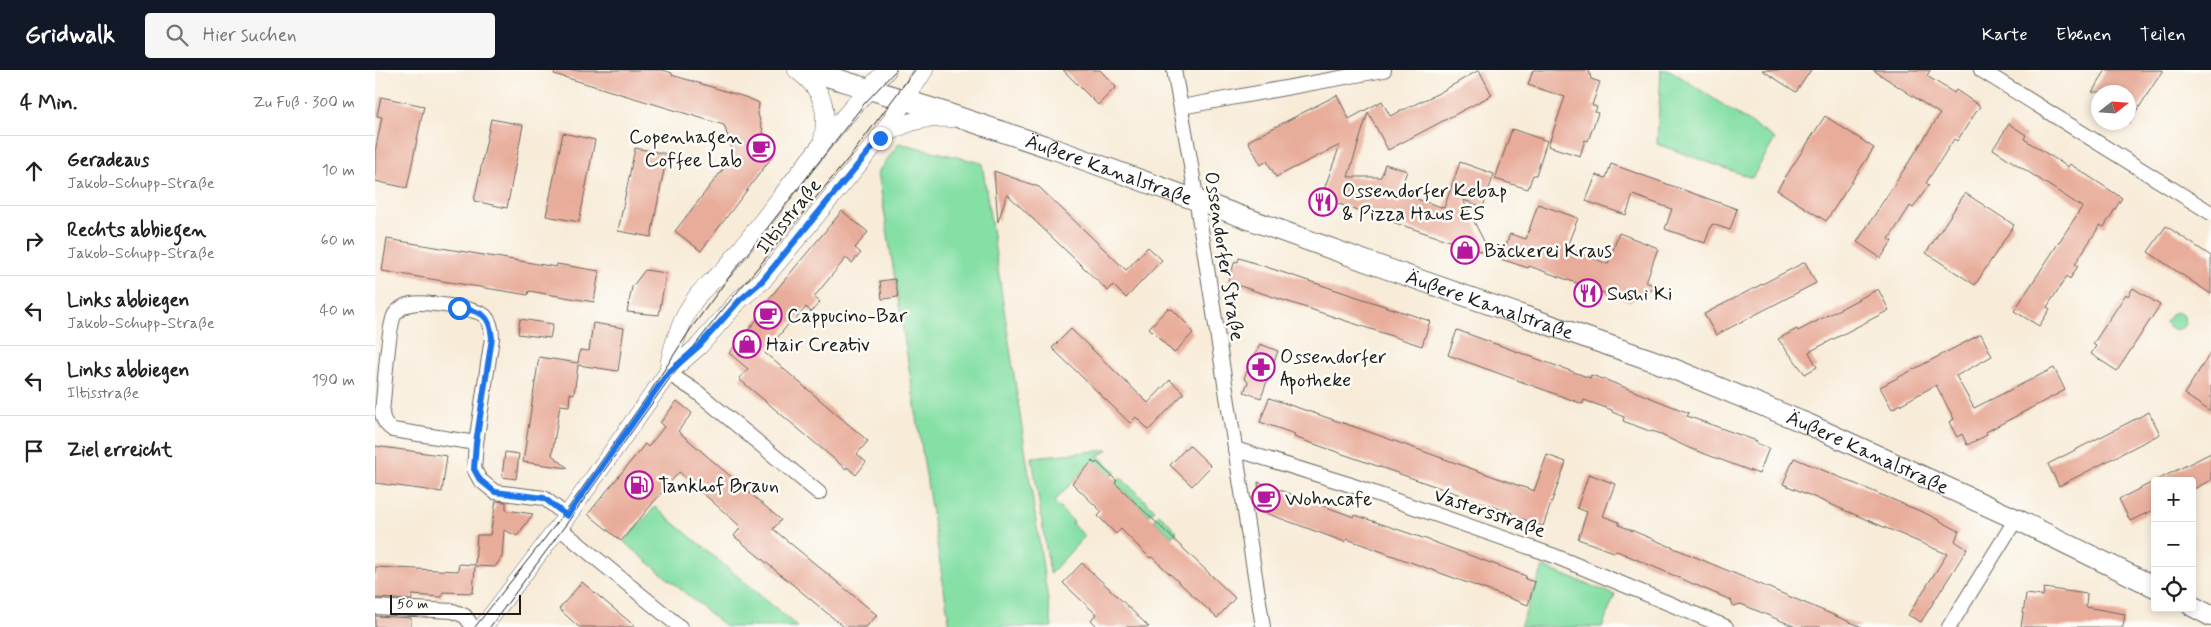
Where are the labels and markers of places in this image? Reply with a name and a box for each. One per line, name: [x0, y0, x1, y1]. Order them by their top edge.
place label: Copenhagen Coffee Lab: [629, 124, 742, 174]
cafe icon: Copenhagen Coffee Lab: [746, 133, 776, 163]
place label: Ossendorfer Kebap & Pizza Haus ES: [1342, 178, 1507, 228]
restaurant icon: Ossendorfer Kebap & Pizza Haus ES: [1308, 187, 1338, 217]
shop icon: Bäckerei Kraus: [1450, 235, 1480, 265]
place label: Bäckerei Kraus: [1484, 238, 1612, 265]
restaurant icon: Sushi Ki: [1573, 278, 1603, 308]
place label: Sushi Ki: [1607, 281, 1673, 308]
cafe icon: Cappucino-Bar: [753, 300, 783, 330]
place label: Cappucino-Bar: [787, 303, 908, 330]
shop icon: Hair Creativ: [732, 329, 762, 359]
place label: Hair Creativ: [766, 332, 870, 359]
place label: Ossendorfer Apotheke: [1280, 344, 1387, 395]
pharmacy icon: Ossendorfer Apotheke: [1246, 352, 1276, 382]
fuel station icon: Tankhof Braun: [624, 470, 654, 500]
place label: Tankhof Braun: [658, 473, 779, 500]
cafe icon: Wohncafe: [1251, 483, 1281, 513]
place label: Wohncafe: [1285, 486, 1372, 513]

